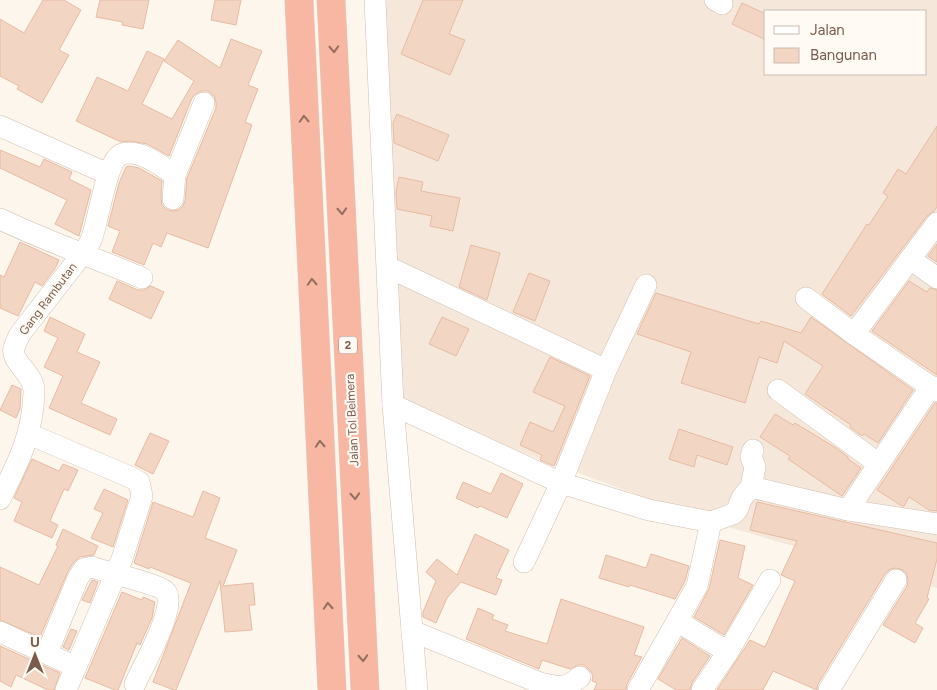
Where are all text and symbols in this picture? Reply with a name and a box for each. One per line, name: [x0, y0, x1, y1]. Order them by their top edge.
legend: [764, 10, 927, 75]
text: Jalan: [810, 21, 845, 39]
one-way arrow: [328, 45, 339, 53]
text: Bangunan: [810, 46, 877, 64]
one-way arrow: [299, 115, 310, 123]
one-way arrow: [336, 207, 347, 215]
street label: Gang Rambutan: [16, 260, 80, 338]
one-way arrow: [307, 277, 318, 285]
road number: 2: [339, 336, 357, 354]
street label: Jalan Tol Belmera: [343, 373, 361, 467]
one-way arrow: [314, 440, 325, 448]
one-way arrow: [350, 492, 361, 500]
one-way arrow: [322, 602, 333, 610]
north arrow: [10, 630, 60, 680]
text: U: [30, 634, 40, 651]
one-way arrow: [358, 654, 369, 662]

